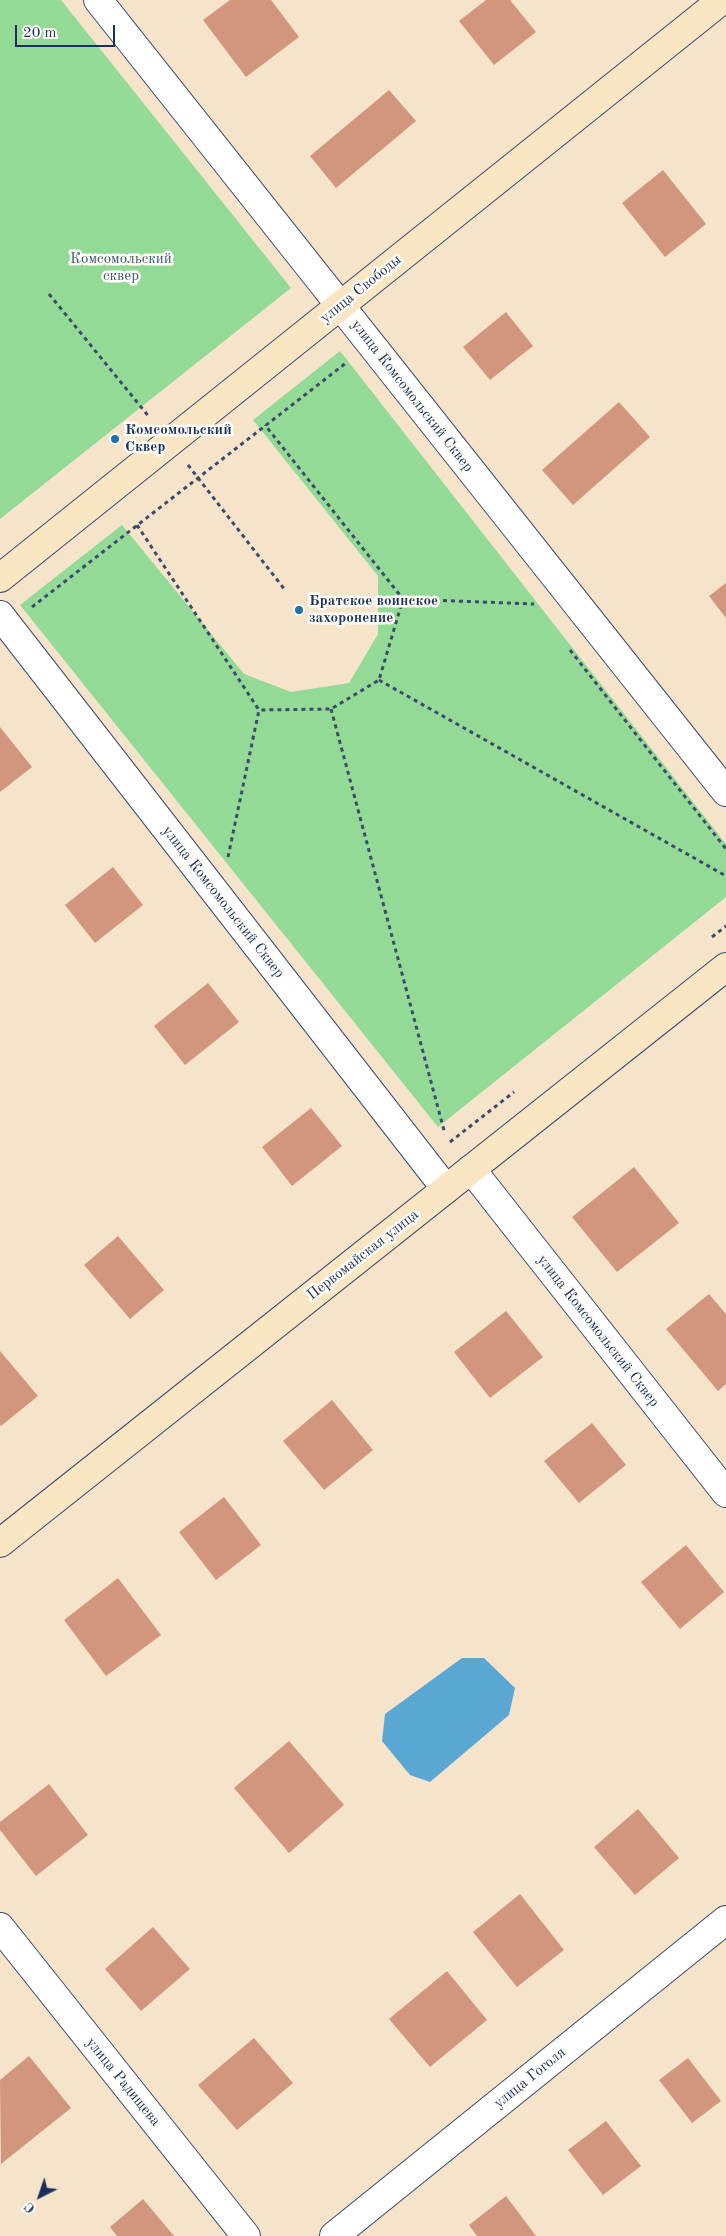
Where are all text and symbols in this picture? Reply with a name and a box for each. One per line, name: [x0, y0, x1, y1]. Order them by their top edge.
scale bar: [18, 15, 118, 47]
text: 20 m: [23, 26, 57, 41]
park label: Комсомольский сквер: [70, 250, 172, 285]
street label: улица Свободы: [317, 251, 405, 327]
street label: улица Комсомольский Сквер: [347, 316, 477, 476]
place label: Комсомольский Сквер: [125, 421, 232, 456]
marker: Комсомольский Сквер: [109, 433, 121, 445]
place label: Братское воинское захоронение: [309, 592, 438, 627]
marker: Братское воинское захоронение: [293, 604, 305, 616]
street label: улица Комсомольский Сквер: [158, 822, 288, 982]
street label: Первомайская улица: [303, 1206, 423, 1304]
street label: улица Комсомольский Сквер: [533, 1251, 663, 1411]
street label: улица Радищева: [82, 2034, 164, 2130]
street label: улица Гоголя: [490, 2044, 570, 2112]
north arrow: [15, 2171, 65, 2221]
text: С: [22, 2199, 38, 2216]

